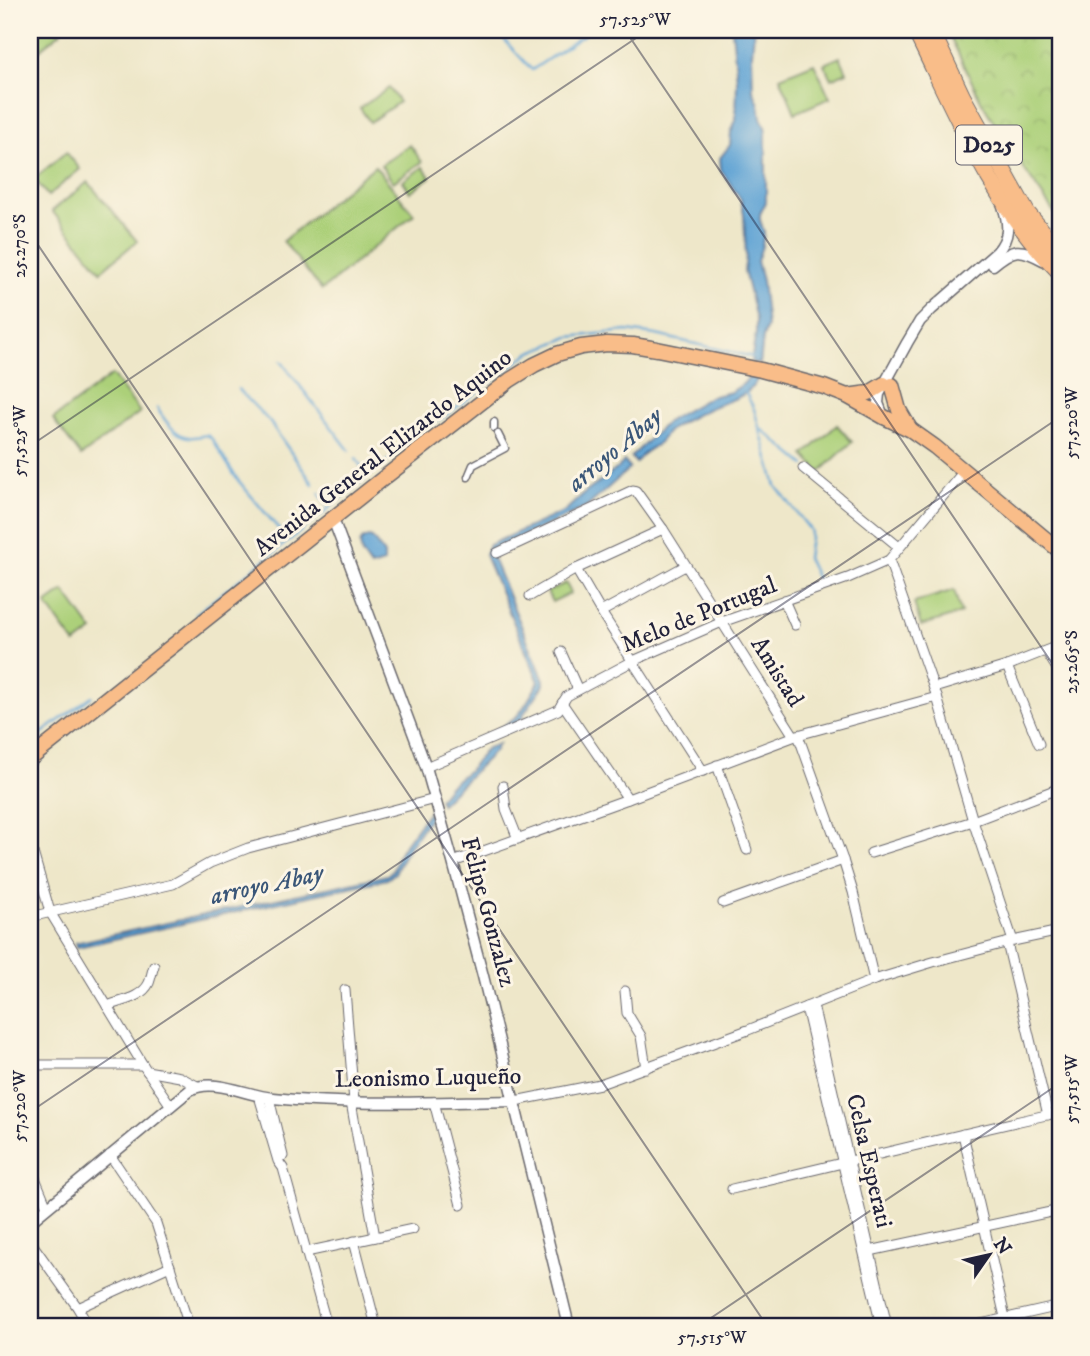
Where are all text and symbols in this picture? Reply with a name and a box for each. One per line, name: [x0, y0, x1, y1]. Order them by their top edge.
text: 57.525°W: [599, 9, 671, 31]
road number: D025: [956, 126, 1022, 164]
text: 25.270°S: [9, 214, 31, 278]
street label: Avenida General Elizardo Aquino: [248, 343, 518, 563]
text: 57.520°W: [1061, 386, 1083, 459]
water label: arroyo Abay: [560, 399, 671, 500]
text: 57.525°W: [9, 405, 31, 477]
street label: Melo de Portugal: [617, 570, 782, 660]
text: 25.265°S: [1061, 630, 1083, 694]
street label: Amistad: [744, 631, 810, 713]
street label: Felipe Gonzalez: [454, 834, 523, 991]
water label: arroyo Abay: [207, 857, 328, 913]
text: 57.515°W: [1061, 1054, 1083, 1124]
street label: Leonismo Luqueño: [334, 1061, 522, 1095]
text: 57.520°W: [9, 1069, 31, 1142]
street label: Celsa Esperati: [839, 1091, 899, 1231]
north arrow: [954, 1220, 1024, 1290]
text: N: [988, 1233, 1016, 1260]
text: 57.515°W: [678, 1327, 747, 1349]

